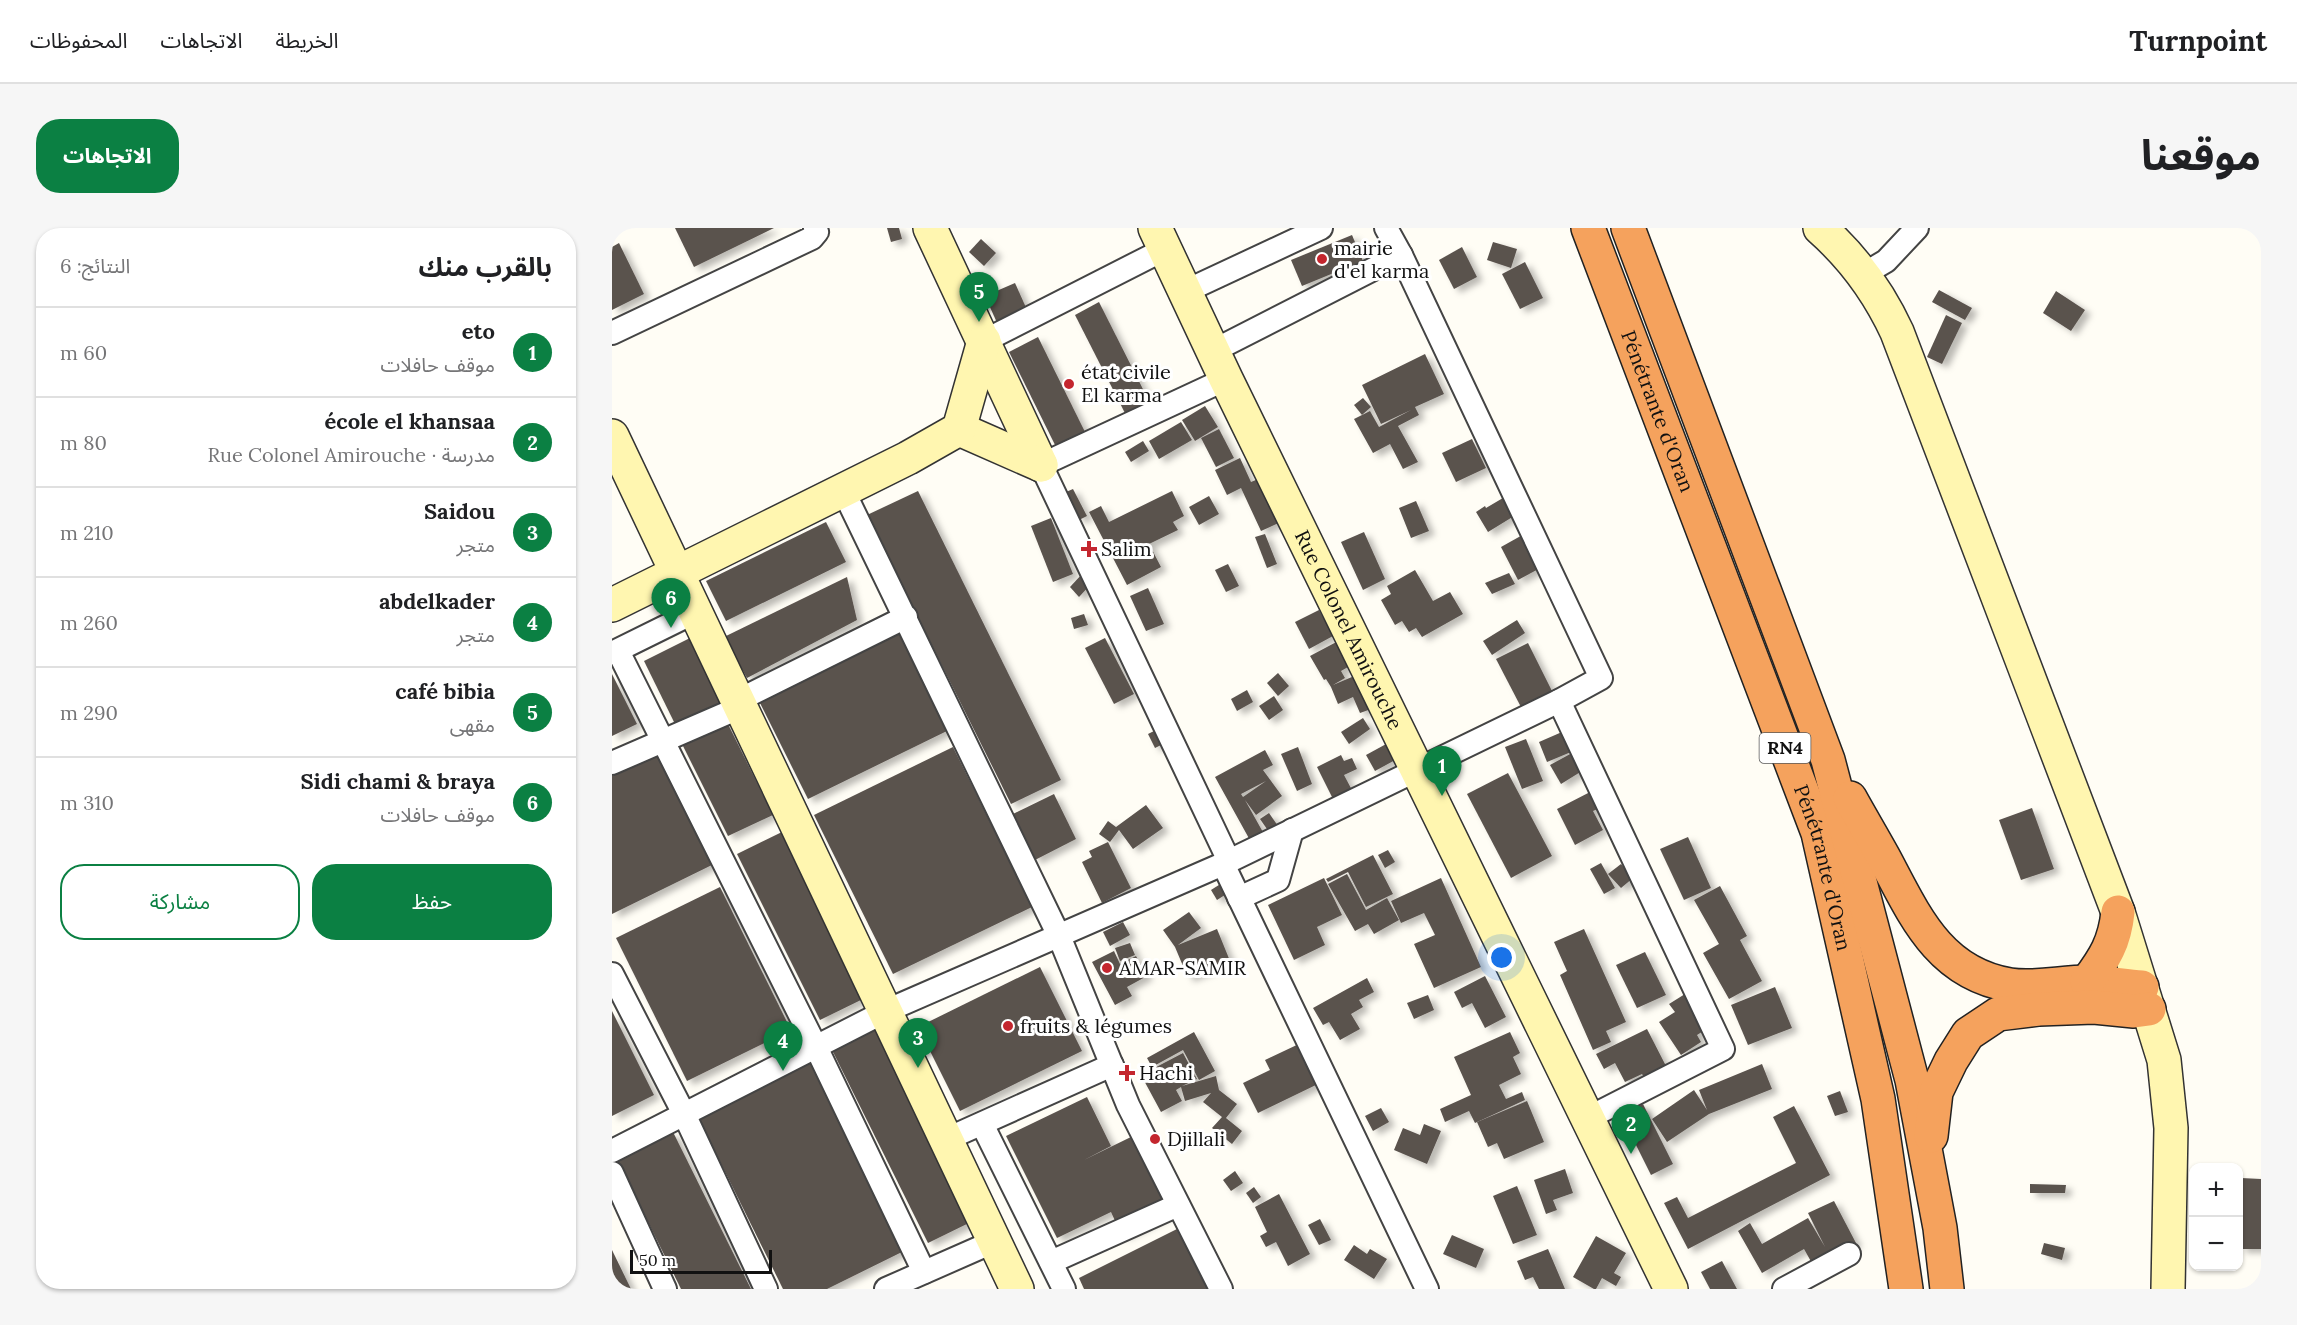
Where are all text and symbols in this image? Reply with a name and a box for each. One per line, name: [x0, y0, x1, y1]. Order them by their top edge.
text: Turnpoint: [2129, 23, 2267, 59]
text: المحفوظات: [30, 27, 127, 54]
text: الاتجاهات: [160, 27, 242, 54]
text: الخريطة: [275, 27, 338, 54]
button: الاتجاهات: [36, 119, 179, 193]
text: موقعنا: [2141, 128, 2261, 182]
place label: mairie d'el karma: [1334, 235, 1429, 283]
text: بالقرب منك: [418, 250, 552, 283]
marker: mairie d'el karma: [1315, 252, 1329, 266]
text: النتائج: 6: [60, 253, 130, 278]
pin: 5: [960, 272, 998, 322]
text: eto: [462, 317, 495, 345]
street label: Pénétrante d'Oran: [1616, 327, 1700, 495]
text: 60 m: [60, 340, 107, 365]
text: 1: [528, 340, 537, 365]
text: موقف حافلات: [381, 352, 495, 377]
place label: état civile El karma: [1081, 359, 1171, 407]
marker: état civile El karma: [1062, 377, 1076, 391]
text: école el khansaa: [324, 407, 495, 435]
text: 80 m: [60, 430, 107, 455]
text: 2: [527, 430, 538, 455]
text: مدرسة · Rue Colonel Amirouche: [207, 442, 495, 467]
text: Saidou: [424, 497, 495, 525]
text: 210 m: [60, 520, 114, 545]
text: 3: [527, 520, 538, 545]
street label: Rue Colonel Amirouche: [1290, 526, 1408, 733]
text: متجر: [456, 532, 495, 557]
place label: Salim: [1101, 536, 1152, 561]
marker: Salim: [1082, 542, 1096, 556]
pin: 6: [652, 578, 690, 628]
text: abdelkader: [379, 587, 495, 615]
text: 260 m: [60, 610, 118, 635]
text: 4: [527, 610, 538, 635]
text: متجر: [456, 622, 495, 647]
text: café bibia: [395, 677, 495, 705]
text: 290 m: [60, 700, 118, 725]
text: 5: [527, 700, 538, 725]
text: مقهى: [450, 712, 495, 737]
road number: RN4: [1760, 733, 1810, 763]
pin: 1: [1422, 746, 1462, 796]
text: Sidi chami & braya: [301, 767, 495, 795]
street label: Pénétrante d'Oran: [1789, 781, 1857, 953]
text: 310 m: [60, 790, 114, 815]
text: 6: [527, 790, 538, 815]
text: موقف حافلات: [381, 802, 495, 827]
button: مشاركة: [60, 864, 300, 940]
button: حفظ: [312, 864, 552, 940]
your location: [1487, 943, 1516, 972]
place label: AMAR-SAMIR: [1118, 955, 1246, 980]
marker: AMAR-SAMIR: [1100, 961, 1114, 975]
place label: fruits & légumes: [1020, 1013, 1172, 1038]
pin: 3: [898, 1018, 938, 1068]
marker: fruits & légumes: [1001, 1019, 1015, 1033]
pin: 4: [764, 1022, 802, 1071]
place label: Hachi: [1139, 1060, 1193, 1085]
marker: Hachi: [1120, 1066, 1134, 1080]
pin: 2: [1612, 1104, 1650, 1154]
place label: Djillali: [1167, 1126, 1225, 1151]
marker: Djillali: [1148, 1132, 1162, 1146]
map controls: [2189, 1163, 2243, 1271]
button: +: [2189, 1163, 2243, 1217]
button: −: [2189, 1217, 2243, 1271]
scale bar: [630, 1247, 772, 1274]
text: 50 m: [639, 1250, 676, 1270]

